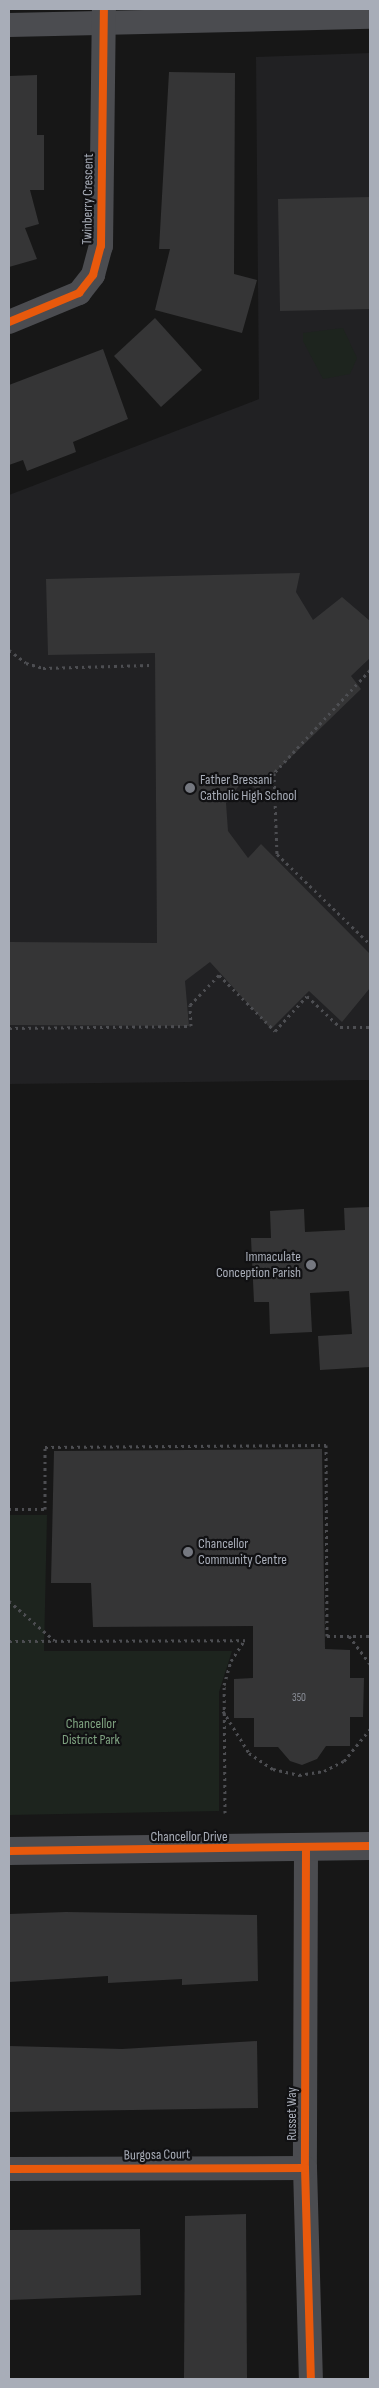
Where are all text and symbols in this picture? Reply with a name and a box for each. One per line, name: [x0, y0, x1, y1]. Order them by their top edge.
street label: Twinberry Crescent: [79, 153, 97, 245]
place label: Father Bressani Catholic High School: [200, 772, 297, 804]
marker: Father Bressani Catholic High School: [184, 782, 196, 794]
place label: Immaculate Conception Parish: [216, 1249, 301, 1282]
marker: Immaculate Conception Parish: [305, 1259, 317, 1271]
place label: Chancellor Community Centre: [198, 1536, 287, 1568]
marker: Chancellor Community Centre: [182, 1546, 194, 1558]
house number: 350: [292, 1691, 306, 1705]
park label: Chancellor District Park: [62, 1716, 120, 1748]
street label: Chancellor Drive: [150, 1829, 228, 1845]
street label: Russet Way: [284, 2087, 300, 2141]
street label: Burgosa Court: [124, 2146, 190, 2164]

